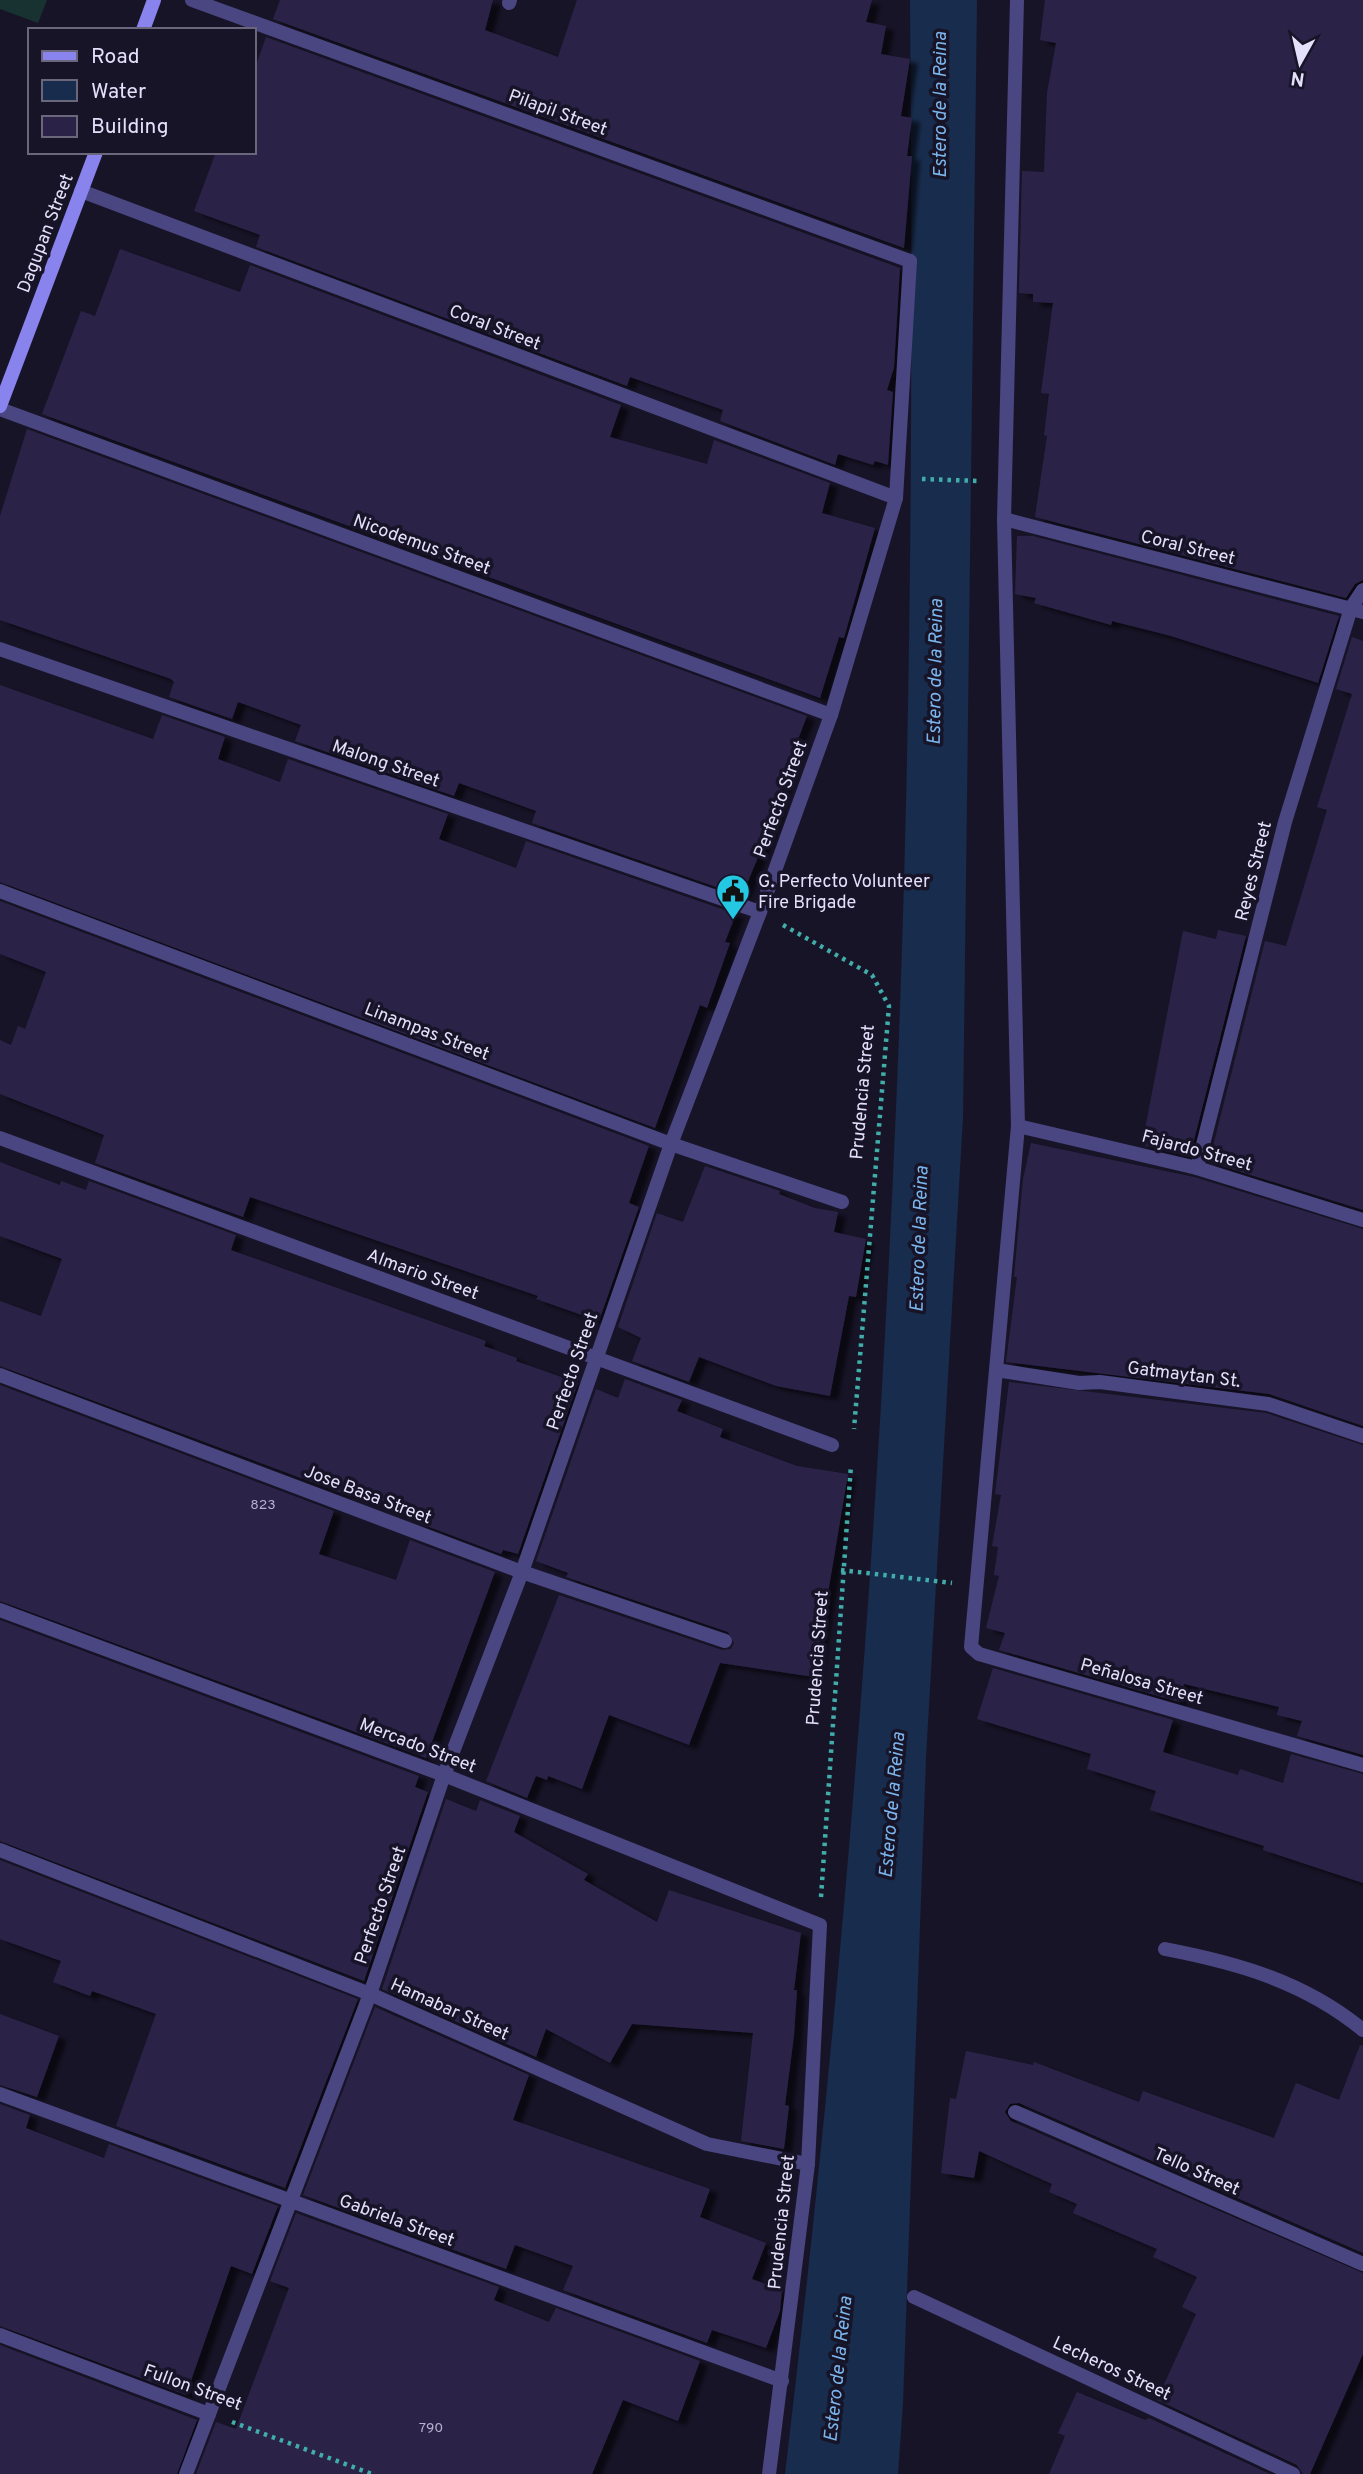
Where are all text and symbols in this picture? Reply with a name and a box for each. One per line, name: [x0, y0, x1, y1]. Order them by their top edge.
legend: [28, 28, 256, 154]
north arrow: [1265, 28, 1335, 98]
water label: Estero de la Reina: [929, 32, 953, 178]
text: Road: [91, 44, 140, 71]
text: N: [1289, 65, 1306, 91]
text: Water: [91, 79, 146, 106]
street label: Pilapil Street: [505, 85, 610, 142]
text: Building: [91, 114, 169, 141]
street label: Dagupan Street: [13, 171, 80, 297]
street label: Coral Street: [445, 300, 544, 356]
street label: Nicodemus Street: [350, 510, 493, 581]
street label: Coral Street: [1138, 526, 1237, 571]
water label: Estero de la Reina: [923, 598, 949, 745]
street label: Malong Street: [329, 735, 442, 794]
street label: Perfecto Street: [750, 738, 813, 861]
street label: Reyes Street: [1231, 819, 1278, 924]
place label: G. Perfecto Volunteer Fire Brigade: [758, 871, 930, 915]
public building icon: G. Perfecto Volunteer Fire Brigade: [714, 872, 752, 921]
street label: Linampas Street: [361, 998, 492, 1067]
street label: Prudencia Street: [846, 1024, 881, 1161]
street label: Fajardo Street: [1139, 1126, 1254, 1177]
water label: Estero de la Reina: [905, 1165, 935, 1313]
street label: Almario Street: [363, 1245, 482, 1306]
street label: Perfecto Street: [542, 1309, 604, 1433]
street label: Gatmaytan St.: [1126, 1357, 1242, 1394]
street label: Jose Basa Street: [300, 1461, 435, 1530]
house number: 823: [250, 1497, 276, 1514]
street label: Prudencia Street: [802, 1590, 835, 1726]
street label: Peñalosa Street: [1077, 1654, 1206, 1711]
street label: Mercado Street: [356, 1714, 479, 1779]
water label: Estero de la Reina: [875, 1731, 911, 1879]
street label: Perfecto Street: [350, 1843, 412, 1967]
street label: Hamabar Street: [387, 1974, 512, 2047]
street label: Tello Street: [1150, 2143, 1243, 2202]
street label: Prudencia Street: [764, 2154, 801, 2291]
street label: Gabriela Street: [336, 2190, 457, 2253]
water label: Estero de la Reina: [819, 2295, 859, 2443]
street label: Lecheros Street: [1049, 2332, 1174, 2407]
street label: Fullon Street: [140, 2360, 245, 2417]
house number: 790: [419, 2420, 443, 2437]

